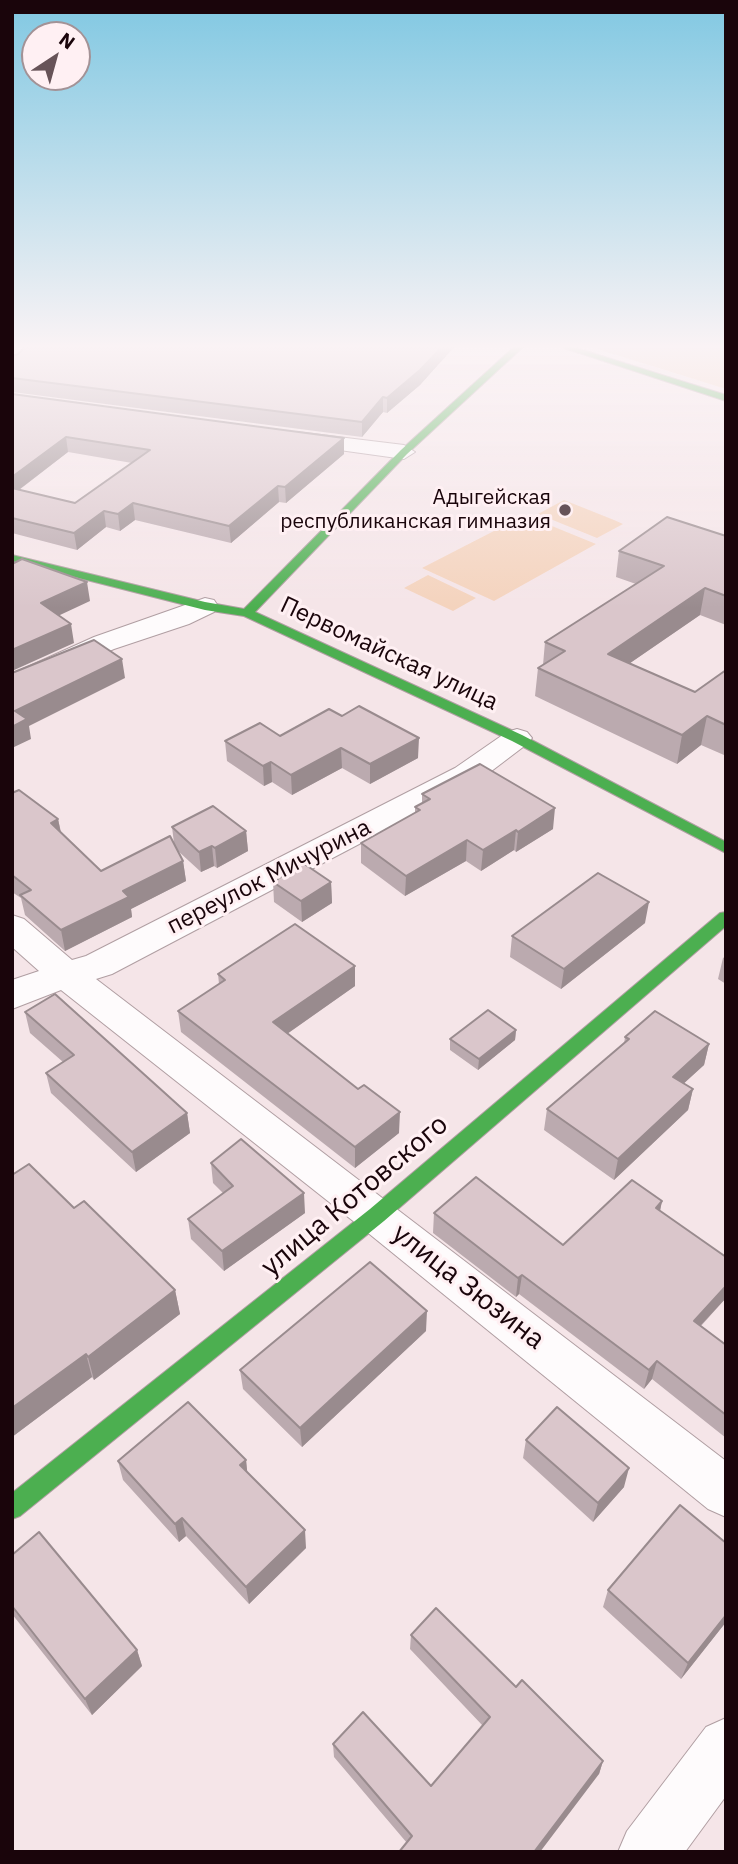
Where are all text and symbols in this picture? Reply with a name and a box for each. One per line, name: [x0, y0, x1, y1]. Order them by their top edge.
north arrow: [21, 21, 91, 91]
text: N: [55, 27, 80, 54]
place label: Адыгейская республиканская гимназия: [280, 485, 551, 535]
marker: Адыгейская республиканская гимназия: [557, 502, 573, 518]
street label: Первомайская улица: [276, 591, 502, 717]
street label: переулок Мичурина: [162, 813, 376, 941]
street label: улица Котовского: [255, 1108, 455, 1284]
street label: улица Зюзина: [385, 1217, 551, 1357]

